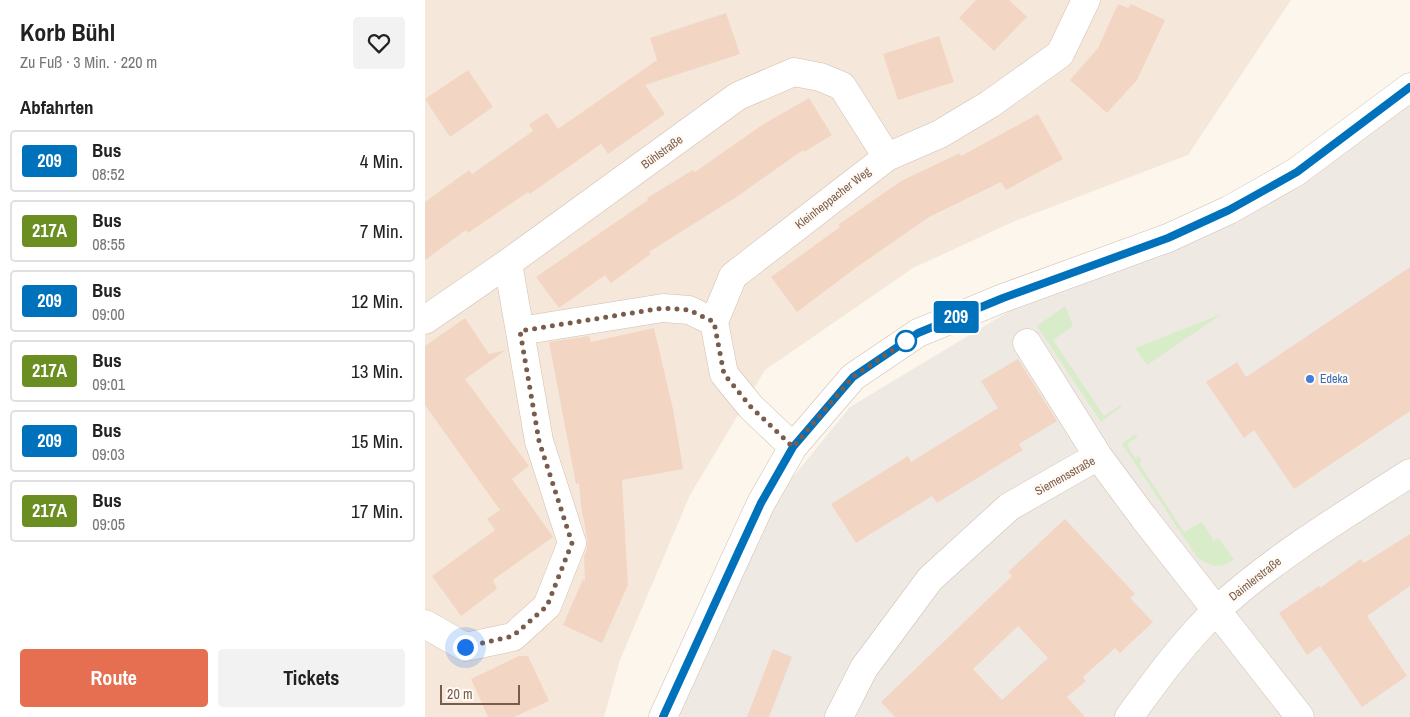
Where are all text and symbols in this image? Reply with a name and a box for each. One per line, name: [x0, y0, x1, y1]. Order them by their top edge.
text: Korb Bühl: [20, 16, 115, 48]
button: heart: [353, 17, 405, 69]
text: Zu Fuß · 3 Min. · 220 m: [20, 51, 157, 73]
text: Abfahrten: [20, 94, 94, 120]
street label: Bühlstraße: [638, 132, 686, 172]
text: Bus: [92, 137, 121, 163]
text: 209: [37, 148, 62, 173]
text: 4 Min.: [360, 148, 403, 174]
text: 08:52: [92, 163, 125, 185]
street label: Kleinheppacher Weg: [792, 163, 874, 233]
text: Bus: [92, 207, 122, 233]
text: 217A: [32, 218, 67, 243]
text: 7 Min.: [360, 218, 403, 244]
text: 08:55: [92, 233, 125, 255]
text: Bus: [92, 277, 121, 303]
text: 209: [37, 288, 62, 313]
text: 12 Min.: [351, 288, 403, 314]
line badge: 209: [927, 301, 985, 333]
text: 09:00: [92, 303, 125, 325]
text: 209: [944, 304, 968, 329]
unlabelled marker: [895, 330, 917, 352]
text: Bus: [92, 347, 122, 373]
text: 217A: [32, 358, 67, 383]
text: 13 Min.: [351, 358, 403, 384]
place label: Edeka: [1320, 371, 1348, 387]
text: 09:01: [92, 373, 125, 395]
marker: Edeka: [1304, 373, 1316, 385]
text: Bus: [92, 417, 121, 443]
text: 209: [37, 428, 62, 453]
text: 15 Min.: [351, 428, 403, 454]
text: 09:03: [92, 443, 125, 465]
street label: Siemensstraße: [1032, 453, 1098, 499]
text: Bus: [92, 487, 122, 513]
text: 217A: [32, 498, 67, 523]
text: 17 Min.: [351, 498, 403, 524]
text: 09:05: [92, 513, 125, 535]
street label: Daimlerstraße: [1226, 554, 1284, 604]
your location: [453, 635, 478, 660]
button: Route: [20, 649, 208, 707]
button: Tickets: [218, 649, 405, 707]
scale bar: [440, 682, 520, 705]
text: 20 m: [447, 685, 473, 703]

